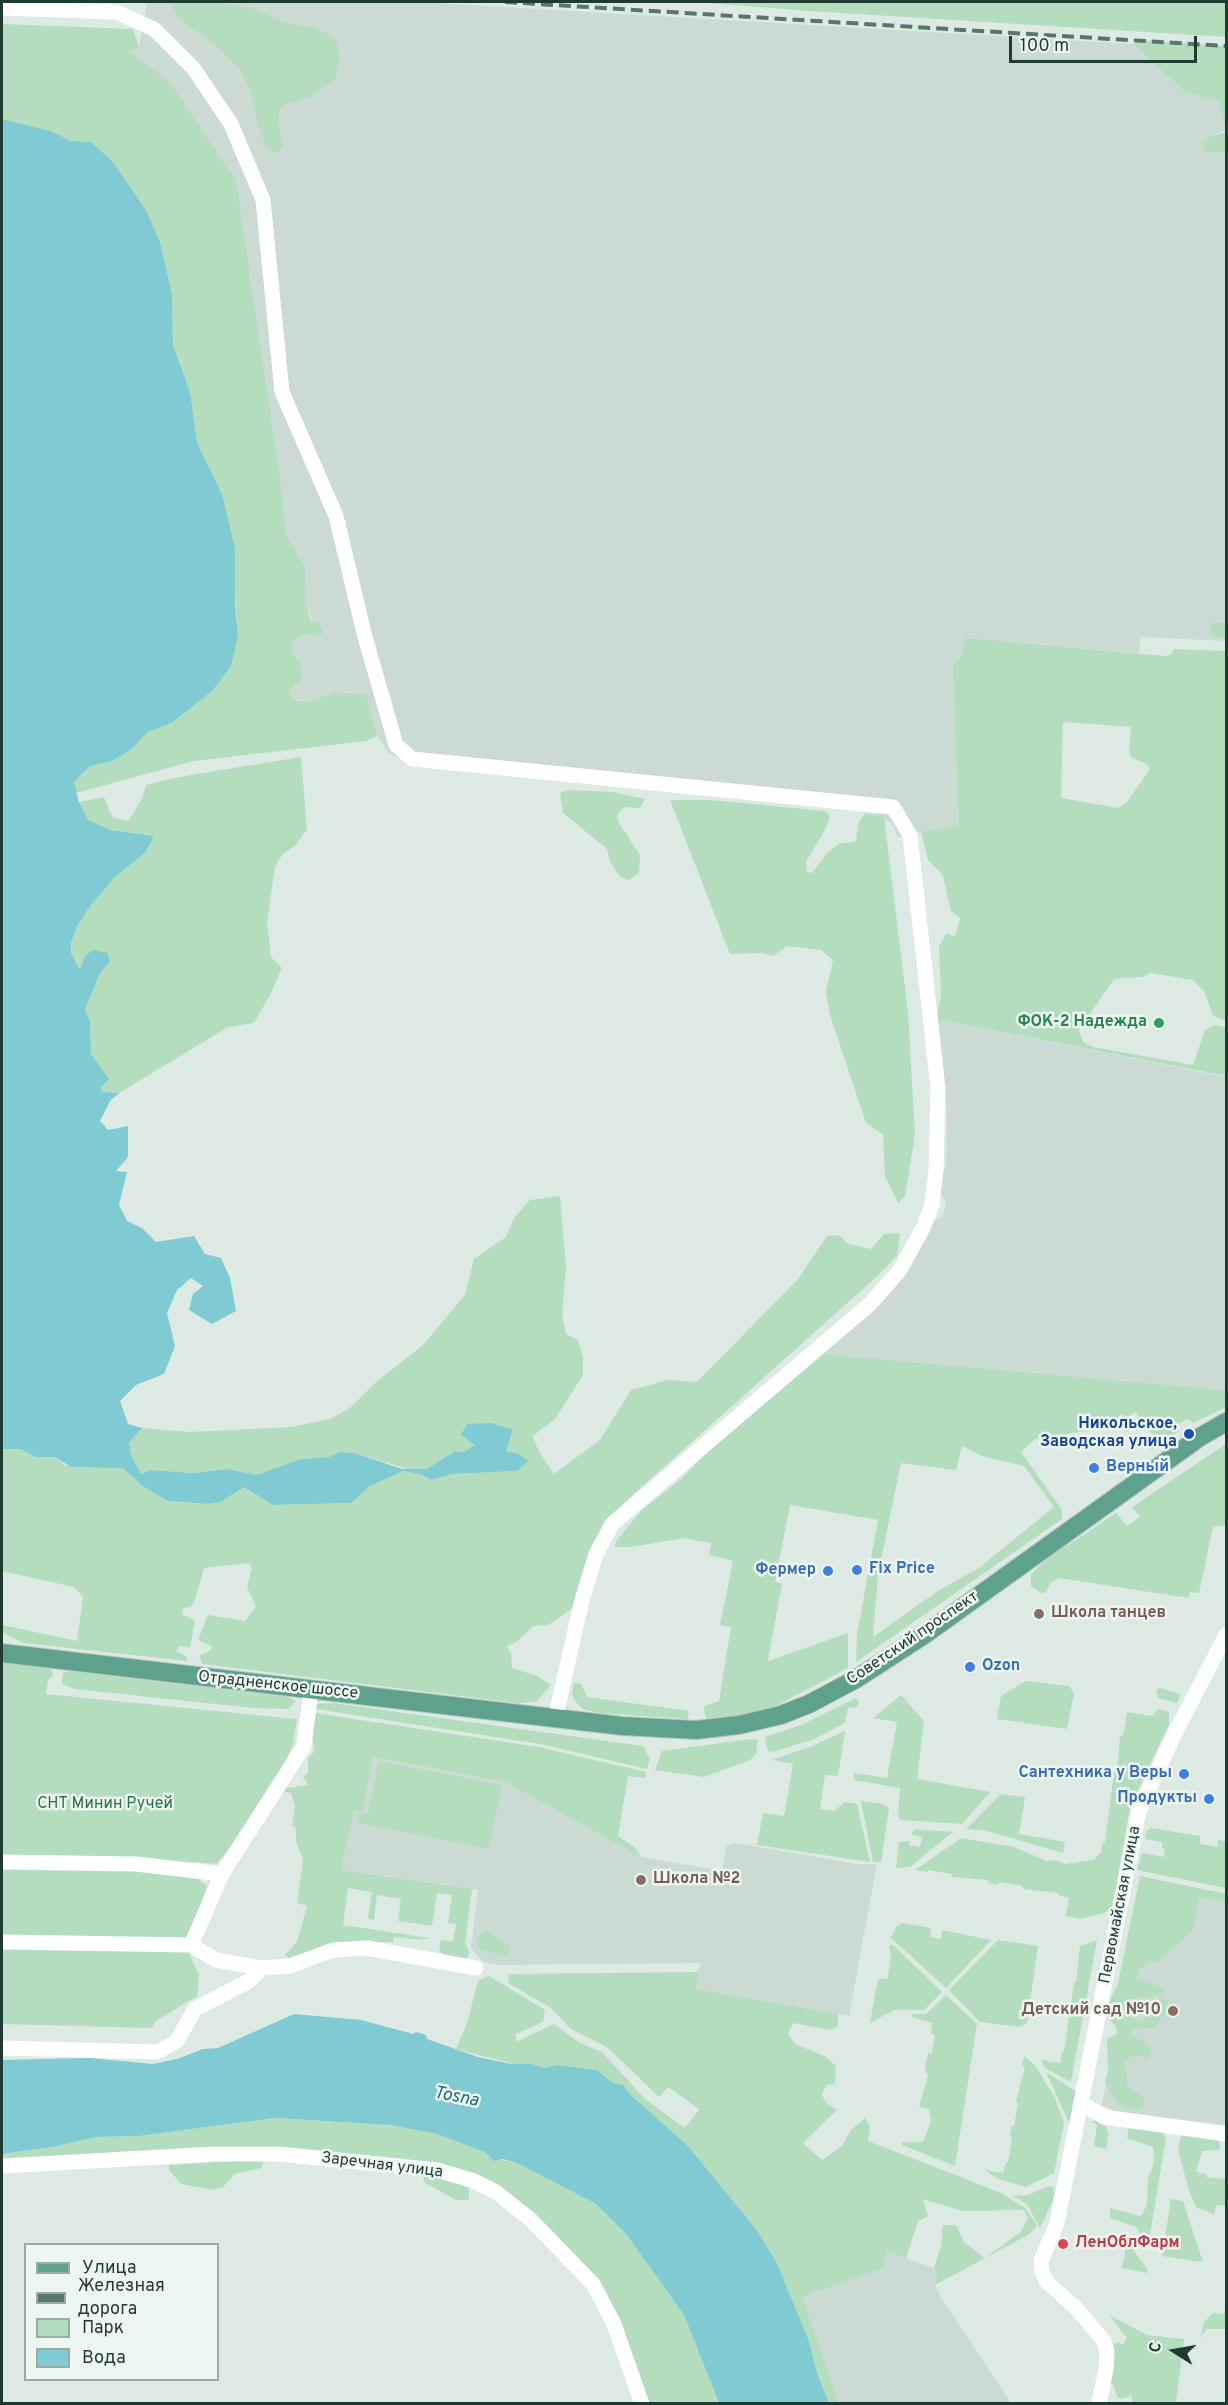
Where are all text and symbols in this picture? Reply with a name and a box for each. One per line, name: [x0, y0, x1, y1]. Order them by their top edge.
scale bar: [1012, 24, 1200, 62]
text: 100 m: [1020, 35, 1069, 58]
place label: ФОК-2 Надежда: [1018, 1013, 1147, 1033]
marker: ФОК-2 Надежда: [1152, 1016, 1166, 1030]
place label: Никольское, Заводская улица: [1040, 1415, 1177, 1453]
marker: Никольское, Заводская улица: [1182, 1427, 1196, 1441]
place label: Верный: [1106, 1458, 1169, 1478]
marker: Верный: [1087, 1461, 1101, 1475]
place label: Fix Price: [869, 1560, 935, 1580]
place label: Фермер: [756, 1561, 816, 1581]
marker: Fix Price: [850, 1563, 864, 1577]
marker: Фермер: [821, 1564, 835, 1578]
street label: Советский проспект: [844, 1588, 982, 1690]
place label: Школа танцев: [1051, 1604, 1166, 1624]
marker: Школа танцев: [1032, 1607, 1046, 1621]
place label: Ozon: [982, 1657, 1020, 1677]
marker: Ozon: [963, 1660, 977, 1674]
street label: Отрадненское шоссе: [197, 1668, 359, 1704]
place label: Сантехника у Веры: [1019, 1764, 1172, 1784]
marker: Сантехника у Веры: [1177, 1767, 1191, 1781]
place label: Продукты: [1117, 1789, 1197, 1809]
marker: Продукты: [1202, 1792, 1216, 1806]
park label: СНТ Минин Ручей: [37, 1795, 173, 1815]
street label: Первомайская улица: [1096, 1825, 1146, 1985]
place label: Школа №2: [653, 1870, 740, 1890]
marker: Школа №2: [634, 1873, 648, 1887]
place label: Детский сад №10: [1021, 2001, 1161, 2021]
marker: Детский сад №10: [1166, 2004, 1180, 2018]
water label: Tosna: [432, 2083, 480, 2113]
street label: Заречная улица: [320, 2149, 444, 2183]
place label: ЛенОблФарм: [1075, 2234, 1180, 2254]
marker: ЛенОблФарм: [1056, 2237, 1070, 2251]
legend: [24, 2243, 219, 2381]
text: Улица: [82, 2257, 136, 2280]
text: Железная дорога: [78, 2275, 165, 2321]
text: Парк: [82, 2317, 124, 2340]
north arrow: [1144, 2321, 1204, 2381]
text: С: [1146, 2341, 1167, 2354]
text: Вода: [82, 2347, 126, 2370]

